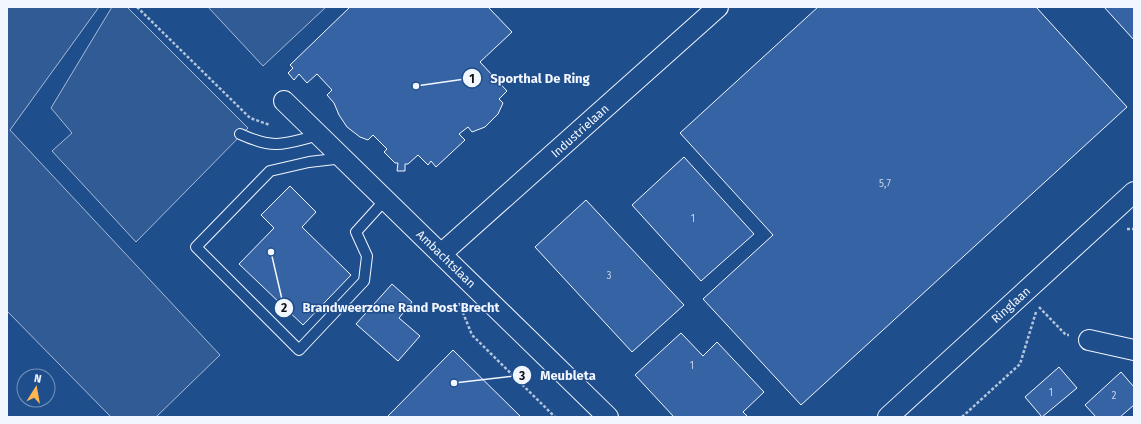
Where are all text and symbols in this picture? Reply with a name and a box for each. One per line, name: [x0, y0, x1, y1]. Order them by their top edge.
callout: Sporthal De Ring: [462, 66, 598, 91]
text: Sporthal De Ring: [490, 71, 591, 86]
text: 1: [469, 72, 475, 86]
street label: Industrielaan: [548, 101, 612, 161]
house number: 5,7: [879, 178, 891, 190]
house number: 1: [691, 213, 695, 225]
street label: Ambachtslaan: [413, 227, 479, 291]
house number: 3: [607, 270, 612, 282]
street label: Ringlaan: [989, 284, 1033, 326]
callout: Brandweerzone Rand Post Brecht: [274, 295, 508, 320]
text: Brandweerzone Rand Post Brecht: [302, 300, 501, 315]
text: 2: [281, 301, 287, 315]
house number: 1: [690, 360, 694, 372]
callout: Meubleta: [512, 363, 604, 388]
north arrow: [16, 368, 56, 408]
text: Meubleta: [540, 368, 596, 383]
text: 3: [518, 369, 525, 383]
text: N: [33, 372, 43, 386]
house number: 1: [1049, 387, 1053, 399]
house number: 2: [1112, 390, 1117, 402]

